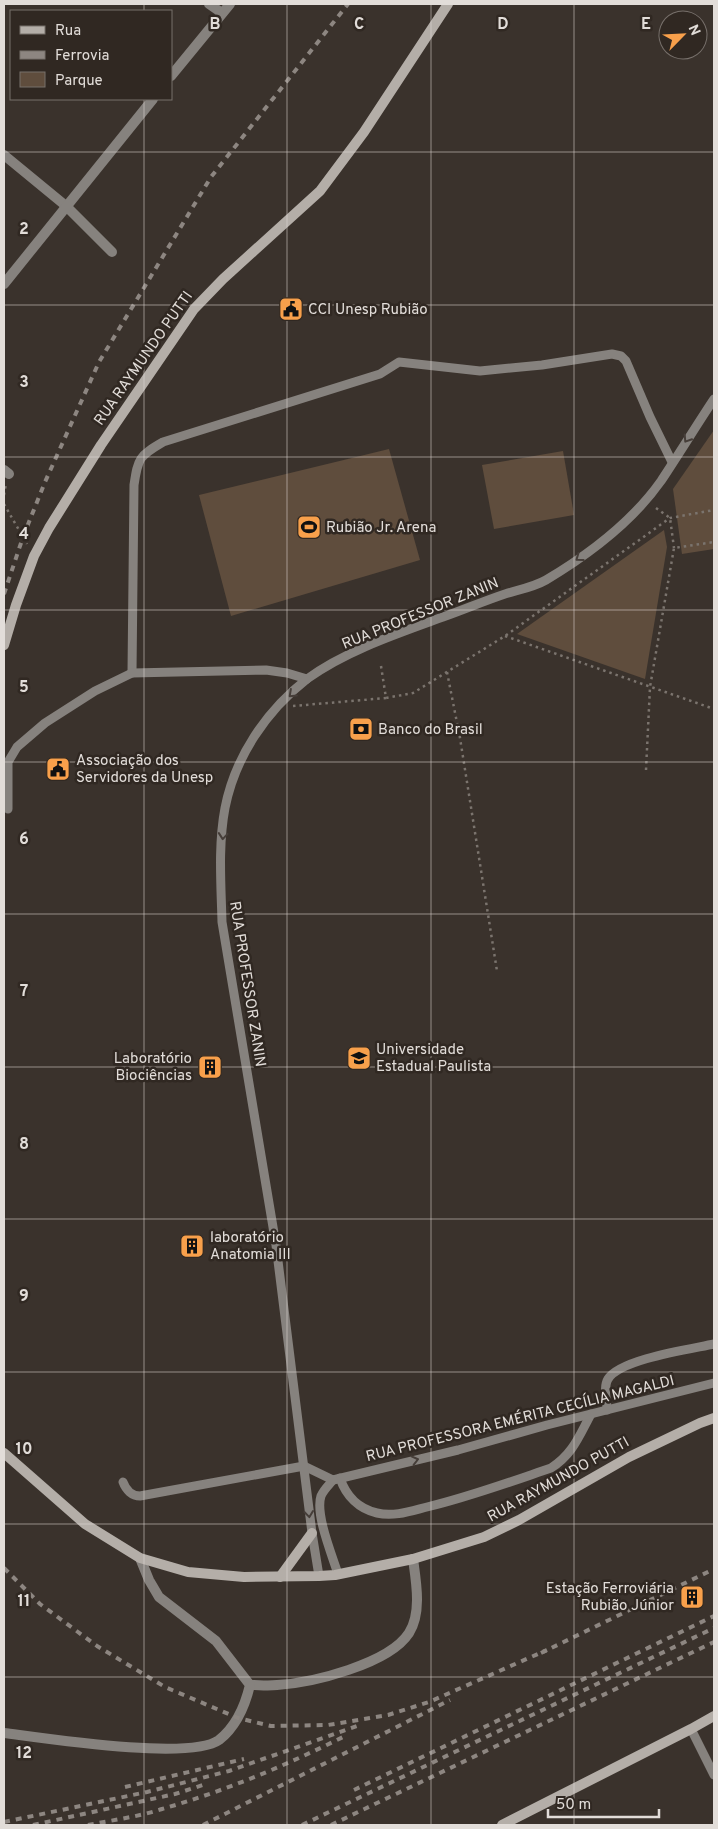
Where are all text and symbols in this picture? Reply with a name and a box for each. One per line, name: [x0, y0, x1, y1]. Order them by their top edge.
legend: [10, 10, 172, 100]
north arrow: [658, 10, 708, 60]
text: B: [209, 15, 221, 35]
text: C: [354, 15, 364, 35]
text: D: [497, 15, 509, 35]
text: E: [641, 15, 651, 35]
text: Rua: [55, 22, 81, 41]
text: N: [684, 22, 703, 38]
text: Ferrovia: [55, 47, 109, 66]
text: Parque: [55, 72, 103, 91]
text: 2: [19, 220, 29, 240]
street label: RUA RAYMUNDO PUTTI: [91, 288, 198, 430]
public building icon: CCI Unesp Rubião: [278, 296, 304, 322]
place label: CCI Unesp Rubião: [308, 301, 428, 320]
text: 3: [19, 373, 29, 393]
one-way arrow: [684, 434, 694, 443]
sports icon: Rubião Jr. Arena: [296, 514, 322, 540]
place label: Rubião Jr. Arena: [326, 519, 436, 538]
text: 4: [19, 525, 29, 545]
one-way arrow: [575, 552, 585, 561]
street label: RUA PROFESSOR ZANIN: [339, 574, 502, 655]
text: 5: [19, 678, 29, 698]
one-way arrow: [288, 688, 297, 697]
bank icon: Banco do Brasil: [348, 716, 374, 742]
place label: Banco do Brasil: [378, 721, 483, 740]
place label: Associação dos Servidores da Unesp: [76, 752, 213, 788]
public building icon: Associação dos Servidores da Unesp: [45, 756, 71, 782]
text: 6: [19, 830, 29, 850]
one-way arrow: [217, 832, 228, 840]
street label: RUA PROFESSOR ZANIN: [224, 900, 269, 1068]
text: 7: [20, 982, 28, 1002]
place label: Universidade Estadual Paulista: [376, 1041, 491, 1077]
school or university icon: Universidade Estadual Paulista: [346, 1045, 372, 1071]
place label: Laboratório Biociências: [114, 1050, 192, 1086]
building icon: Laboratório Biociências: [197, 1054, 223, 1080]
text: 8: [19, 1135, 29, 1155]
place label: laboratório Anatomia III: [210, 1229, 291, 1265]
building icon: laboratório Anatomia III: [179, 1233, 205, 1259]
text: 9: [19, 1287, 29, 1307]
street label: RUA PROFESSORA EMÉRITA CECÍLIA MAGALDI: [364, 1371, 677, 1467]
street label: RUA RAYMUNDO PUTTI: [484, 1433, 633, 1527]
text: 10: [16, 1440, 32, 1460]
one-way arrow: [410, 1455, 419, 1466]
one-way arrow: [304, 1510, 314, 1518]
place label: Estação Ferroviária Rubião Júnior: [546, 1580, 674, 1616]
building icon: Estação Ferroviária Rubião Júnior: [679, 1584, 705, 1610]
text: 11: [18, 1592, 30, 1612]
text: 12: [16, 1744, 32, 1764]
scale bar: [548, 1786, 659, 1818]
text: 50 m: [556, 1796, 591, 1815]

